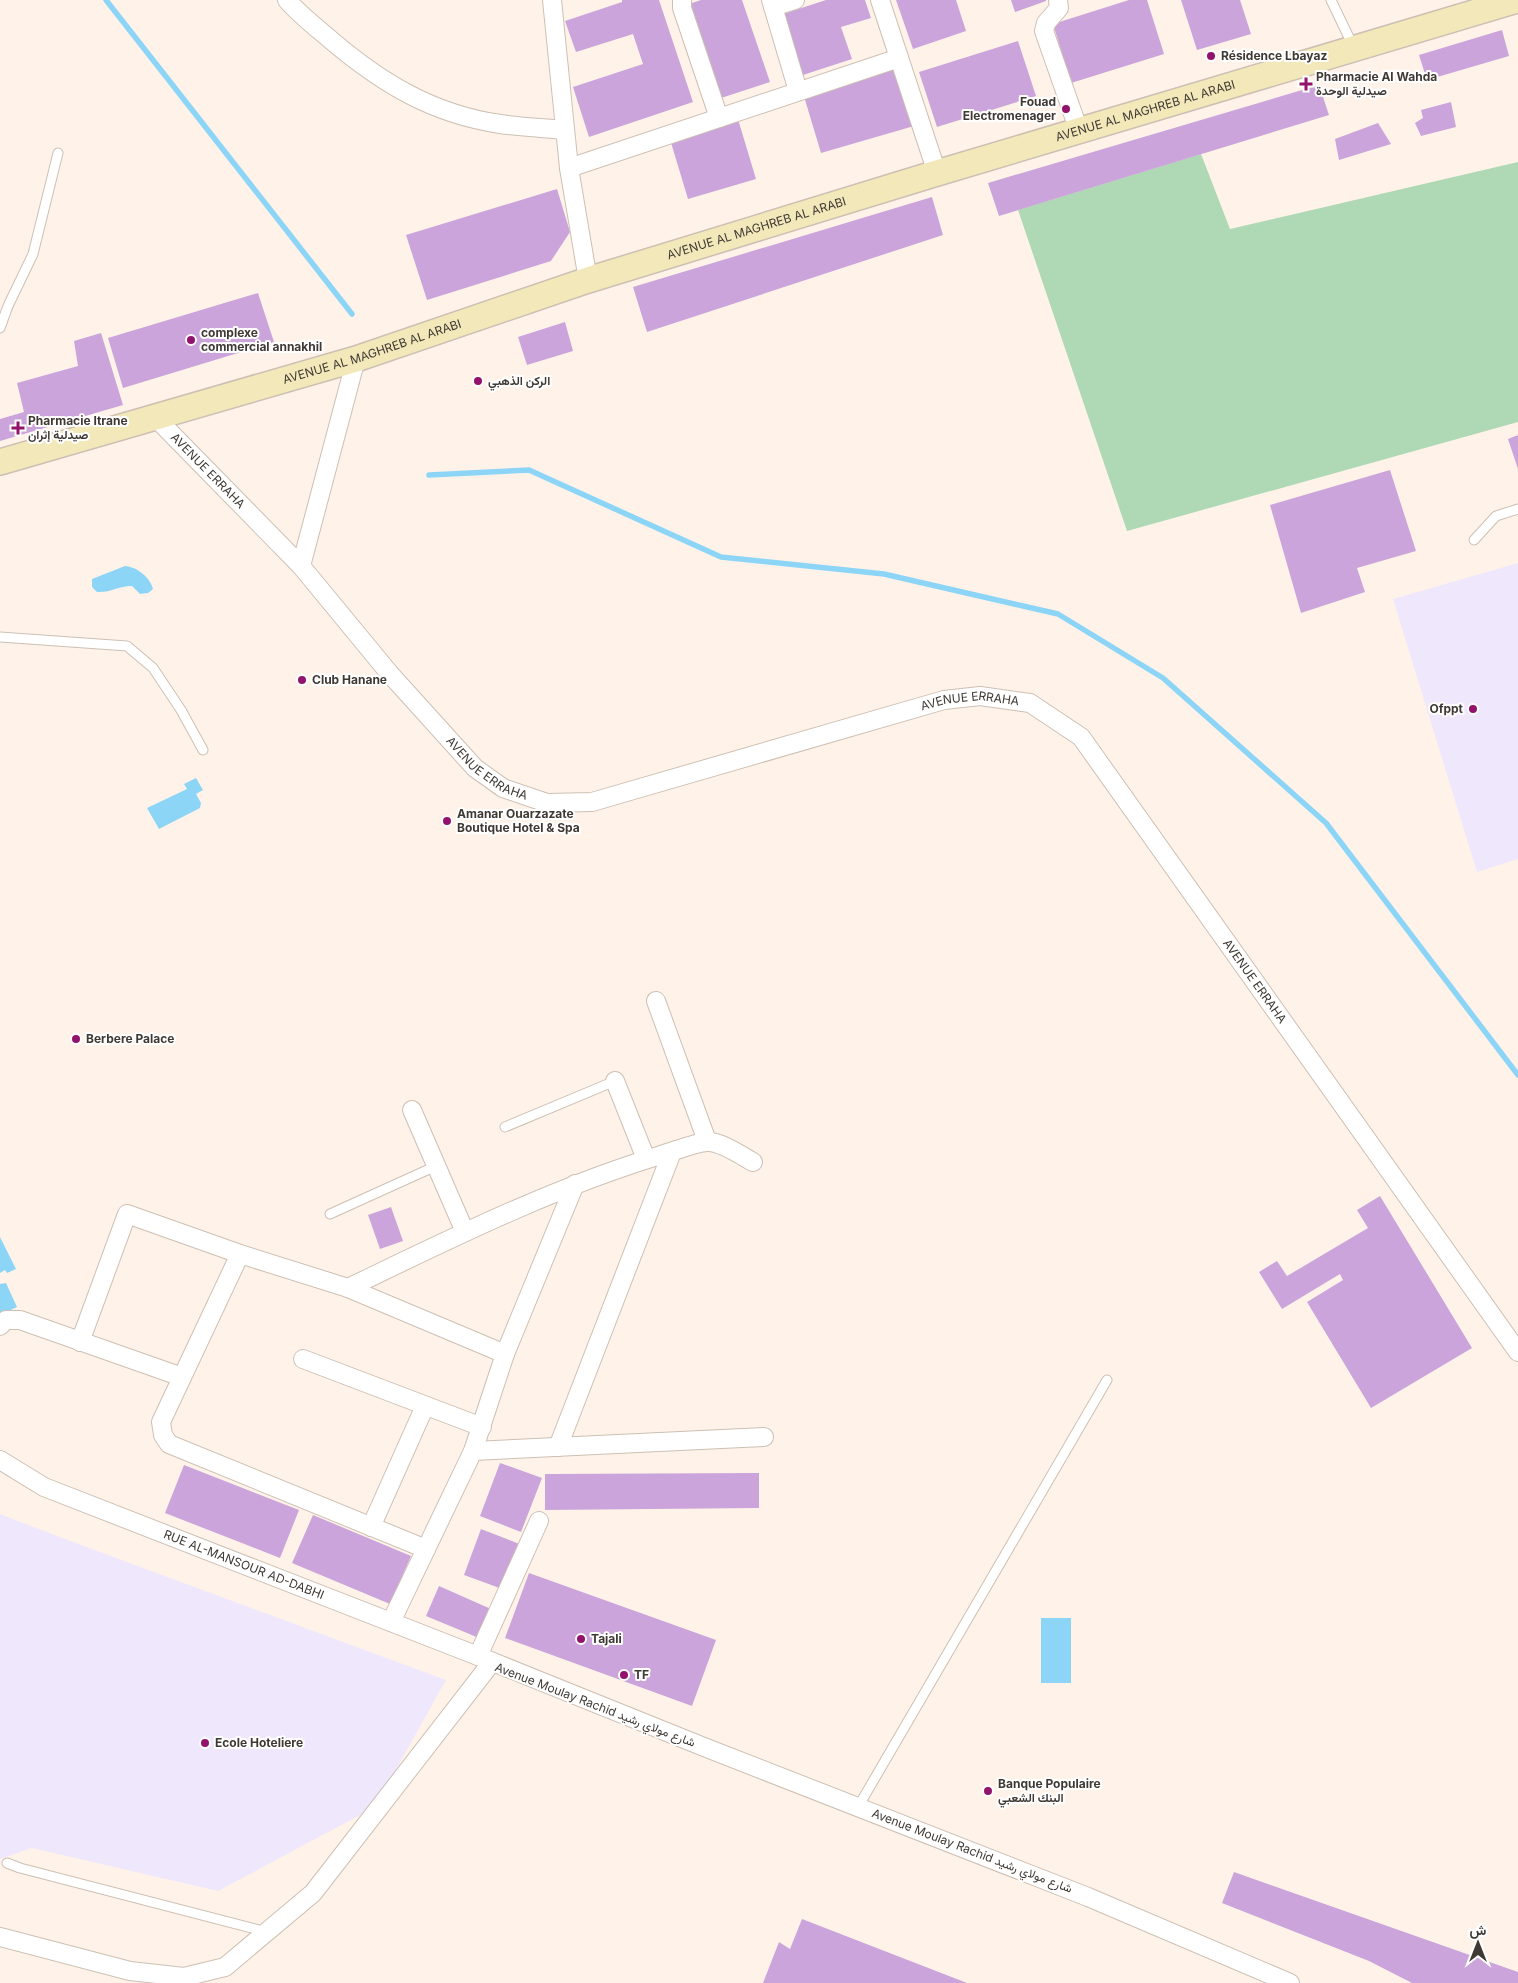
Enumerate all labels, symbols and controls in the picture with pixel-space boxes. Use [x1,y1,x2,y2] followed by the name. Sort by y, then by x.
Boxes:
[1221,48,1327,63] place label: Résidence Lbayaz
[1205,50,1217,62] marker: Résidence Lbayaz
[1316,69,1437,99] place label: Pharmacie Al Wahda صيدلية الوحدة
[1054,77,1237,144] street label: AVENUE AL MAGHREB AL ARABI
[1300,78,1312,90] marker: Pharmacie Al Wahda صيدلية الوحدة
[963,94,1056,123] place label: Fouad Electromenager
[1060,103,1072,115] marker: Fouad Electromenager
[665,193,848,262] street label: AVENUE AL MAGHREB AL ARABI
[281,316,463,387] street label: AVENUE AL MAGHREB AL ARABI
[201,325,322,354] place label: complexe commercial annakhil
[185,334,197,346] marker: complexe commercial annakhil
[488,373,550,391] place label: الركن الذهبي
[472,375,484,387] marker: الركن الذهبي
[28,413,128,443] place label: Pharmacie Itrane صيدلية إثران
[12,422,24,434] marker: Pharmacie Itrane صيدلية إثران
[168,430,248,511] street label: AVENUE ERRAHA
[312,672,387,687] place label: Club Hanane
[296,674,308,686] marker: Club Hanane
[919,688,1020,713] street label: AVENUE ERRAHA
[1429,701,1464,716] place label: Ofppt
[1467,703,1479,715] marker: Ofppt
[443,733,530,803] street label: AVENUE ERRAHA
[457,806,580,835] place label: Amanar Ouarzazate Boutique Hotel & Spa
[441,815,453,827] marker: Amanar Ouarzazate Boutique Hotel & Spa
[1220,936,1290,1026] street label: AVENUE ERRAHA
[86,1031,174,1046] place label: Berbere Palace
[70,1033,82,1045] marker: Berbere Palace
[162,1526,326,1602] street label: RUE AL-MANSOUR AD-DABHI
[591,1631,622,1646] place label: Tajali
[575,1633,587,1645] marker: Tajali
[492,1659,698,1753] street label: Avenue Moulay Rachid شارع مولاي رشيد
[634,1667,649,1682] place label: TF
[618,1669,630,1681] marker: TF
[215,1735,303,1750] place label: Ecole Hoteliere
[199,1737,211,1749] marker: Ecole Hoteliere
[998,1776,1101,1808] place label: Banque Populaire البنك الشعبي
[982,1785,994,1797] marker: Banque Populaire البنك الشعبي
[869,1805,1075,1899] street label: Avenue Moulay Rachid شارع مولاي رشيد
[1453,1918,1503,1968] north arrow
[1470,1921,1487,1939] text: ش

